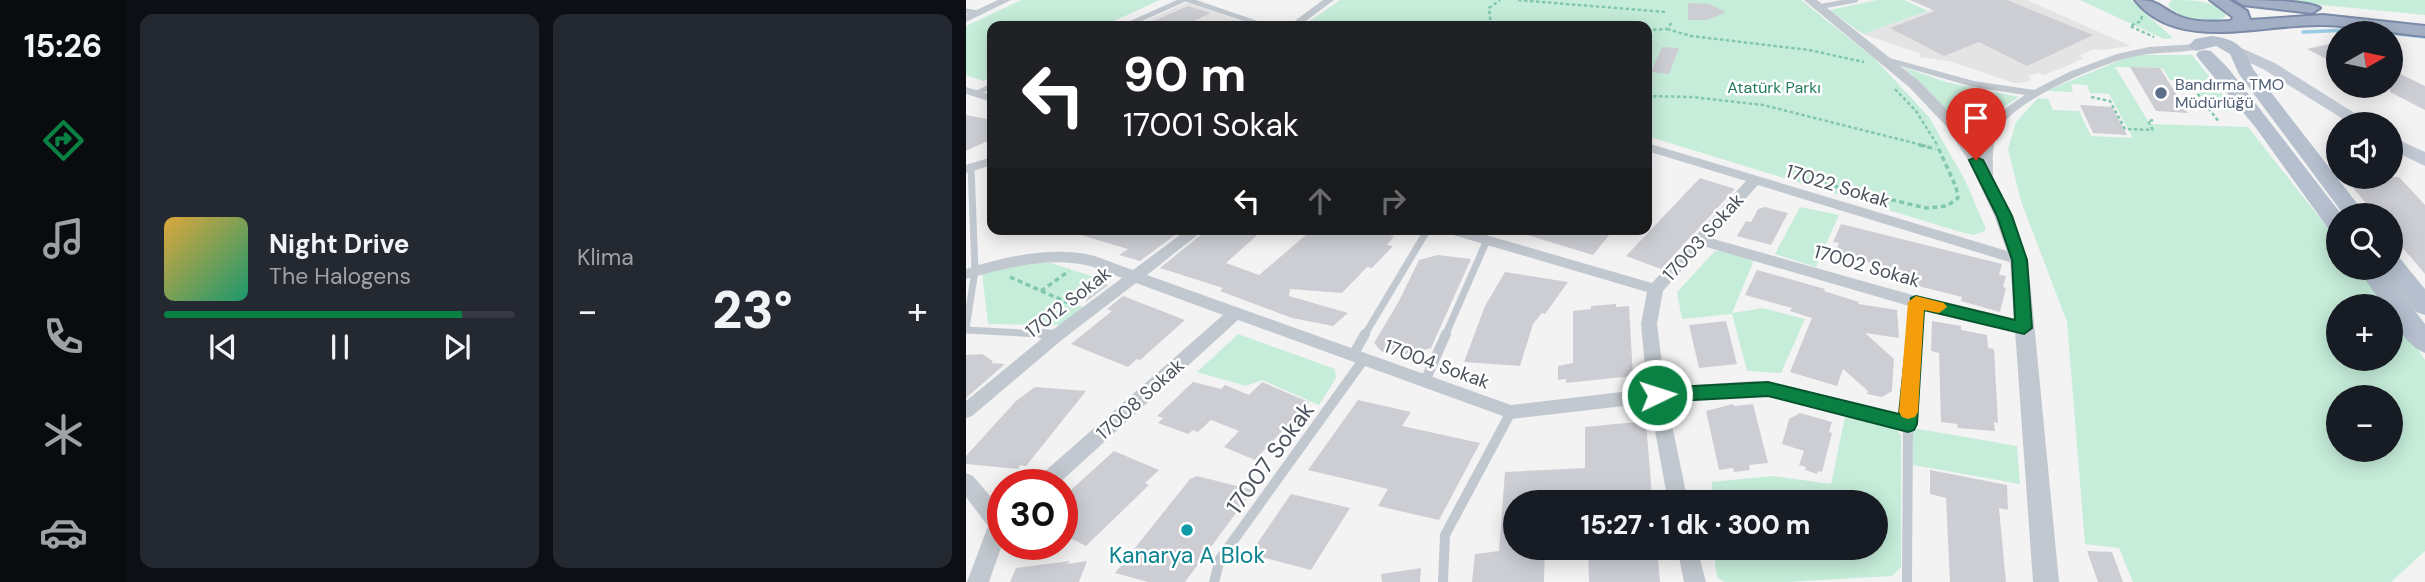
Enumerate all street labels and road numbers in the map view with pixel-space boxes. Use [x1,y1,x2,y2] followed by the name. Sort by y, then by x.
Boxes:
[1783,158,1893,214] street label: 17022 Sokak
[1657,188,1749,286] street label: 17003 Sokak
[1811,239,1923,293] street label: 17002 Sokak
[1020,260,1116,343] street label: 17012 Sokak
[1381,333,1493,395] street label: 17004 Sokak
[1091,353,1190,445] street label: 17008 Sokak
[1219,396,1321,520] street label: 17007 Sokak

